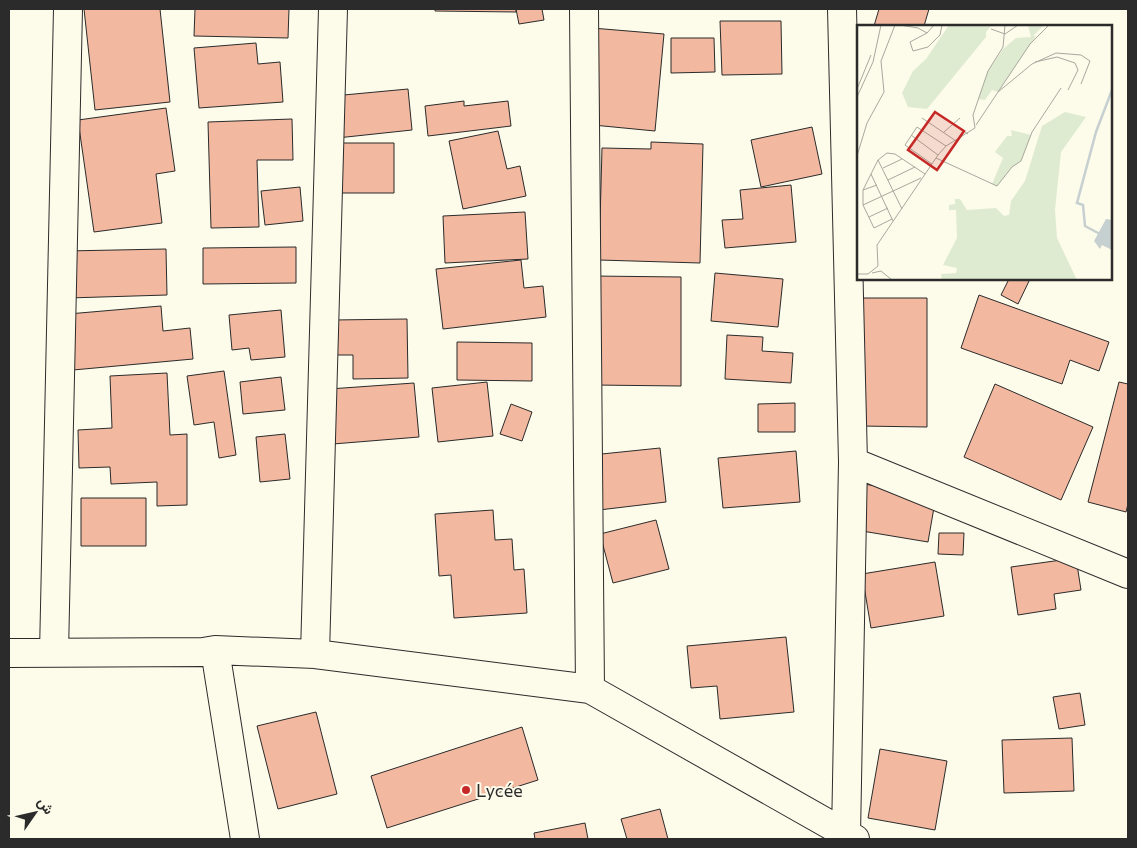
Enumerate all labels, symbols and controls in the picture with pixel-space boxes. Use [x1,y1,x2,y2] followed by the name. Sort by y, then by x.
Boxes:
[857,25,1112,280] inset map
[476,779,523,801] place label: Lycée
[460,784,472,796] marker: Lycée
[10,788,60,838] north arrow
[34,794,58,818] text: ش

